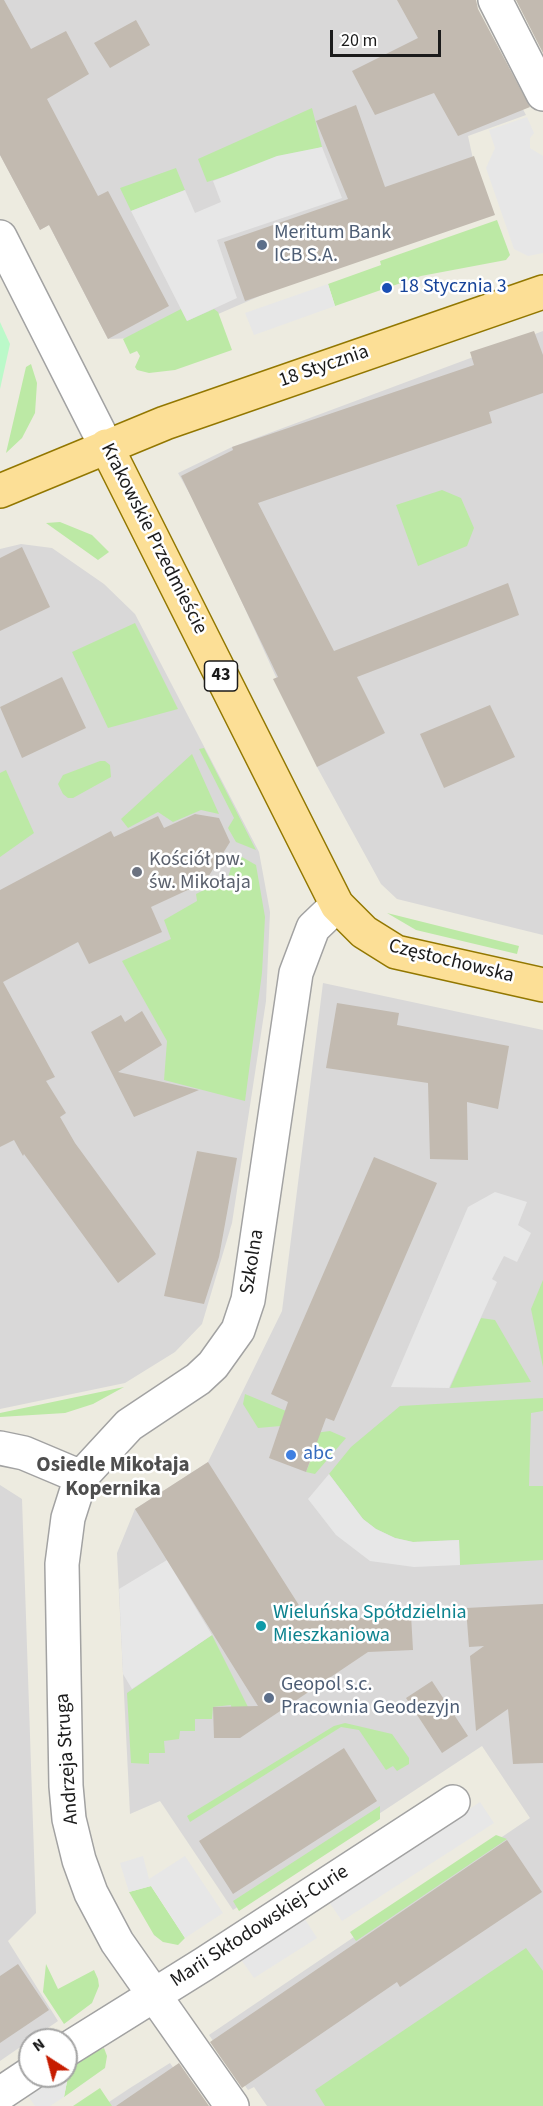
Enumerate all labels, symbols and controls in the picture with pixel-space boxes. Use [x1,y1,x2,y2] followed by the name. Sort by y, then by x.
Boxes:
[333,18,444,56] scale bar
[341,28,377,53] text: 20 m
[274,222,391,269] place label: Meritum Bank ICB S.A.
[255,238,269,252] marker: Meritum Bank ICB S.A.
[399,276,507,300] place label: 18 Stycznia 3
[380,281,394,295] marker: 18 Stycznia 3
[276,340,372,394] street label: 18 Stycznia
[94,439,212,639] street label: Krakowskie Przedmieście
[204,661,238,691] road number: 43
[149,849,251,896] place label: Kościół pw. św. Mikołaja
[130,865,144,879] marker: Kościół pw. św. Mikołaja
[386,935,516,989] street label: Częstochowska
[236,1228,270,1296] street label: Szkolna
[303,1443,333,1467] place label: abc
[284,1448,298,1462] marker: abc
[36,1453,190,1503] district label: Osiedle Mikołaja Kopernika
[273,1602,467,1649] place label: Wieluńska Spółdzielnia Mieszkaniowa
[254,1619,268,1633] marker: Wieluńska Spółdzielnia Mieszkaniowa
[281,1674,460,1721] place label: Geopol s.c. Pracownia Geodezyjn
[262,1691,276,1705] marker: Geopol s.c. Pracownia Geodezyjn
[51,1693,85,1825] street label: Andrzeja Struga
[167,1861,353,1993] street label: Marii Skłodowskiej-Curie
[18,2028,78,2088] north arrow
[28,2033,49,2057] text: N

